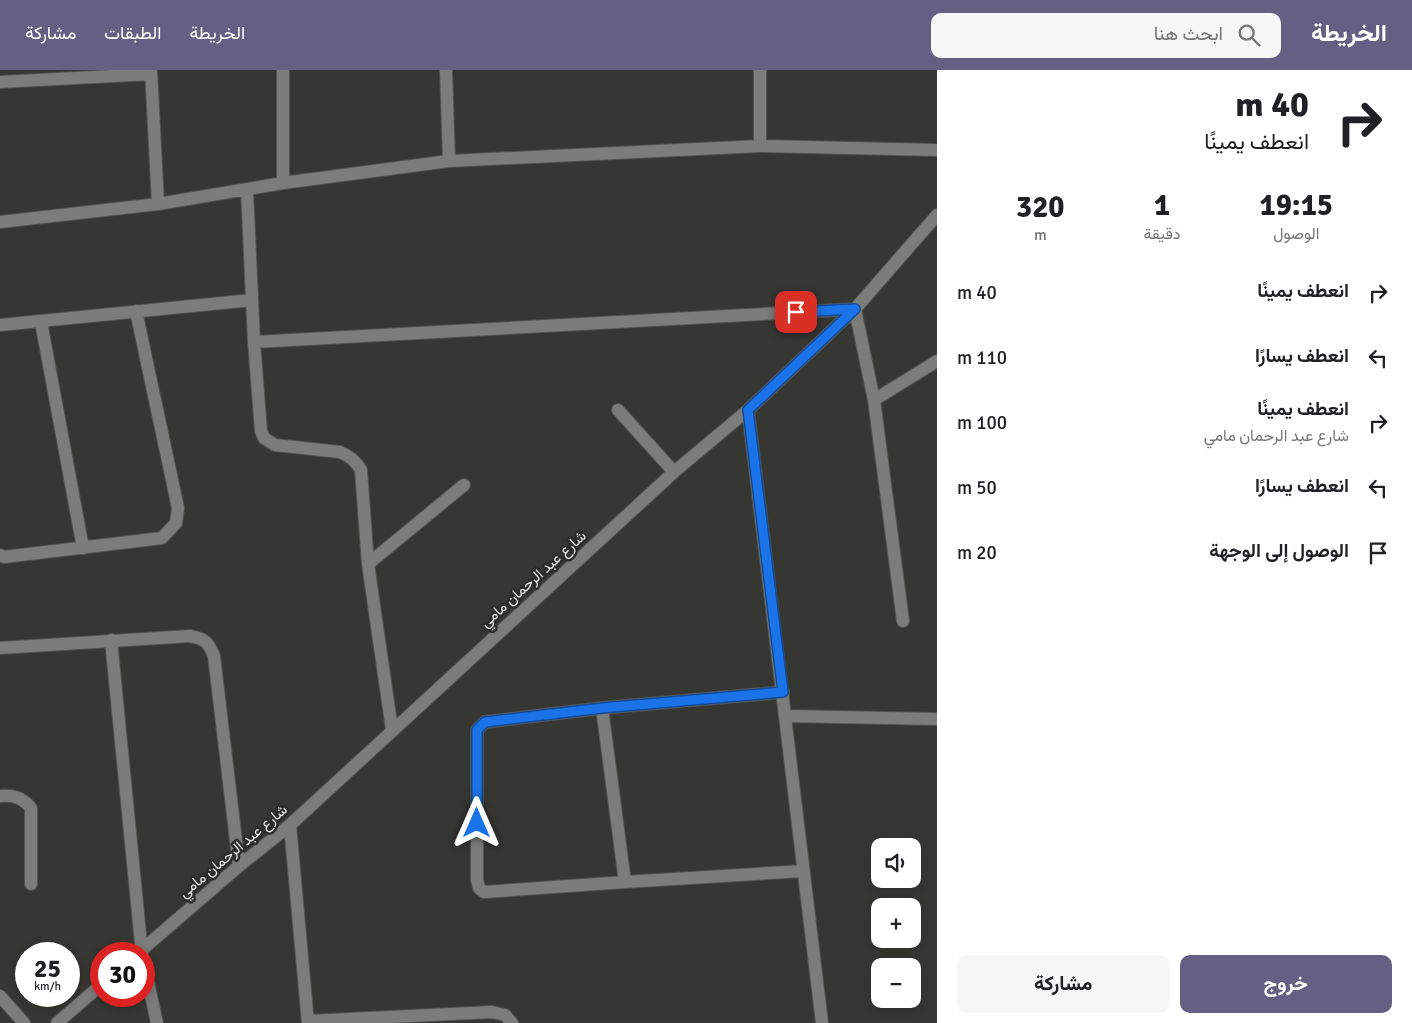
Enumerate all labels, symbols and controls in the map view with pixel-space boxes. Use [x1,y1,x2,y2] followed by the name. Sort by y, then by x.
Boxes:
[931,13,1281,58] search box
[1311,18,1387,48] text: الخريطة
[1235,21,1263,49] icon: search
[25,22,76,44] text: مشاركة
[104,22,161,44] text: الطبقات
[189,22,245,44] text: الخريطة
[1154,22,1223,46] text: ابحث هنا
[1235,83,1309,126] text: 40 m
[1327,90,1392,155] icon: right
[1204,128,1309,155] text: انعطف يمينًا
[1154,187,1170,224] text: 1
[1259,187,1333,224] text: 19:15
[1016,189,1065,226] text: 320
[1143,224,1181,244] text: دقيقة
[1273,224,1319,244] text: الوصول
[1034,225,1047,245] text: m
[1257,279,1349,303] text: انعطف يمينًا
[1364,279,1392,307] icon: right
[957,281,997,305] text: 40 m
[775,291,817,333] pin
[782,298,810,326] icon: arrive
[1255,344,1349,368] text: انعطف يسارًا
[1364,344,1392,372] icon: left
[957,346,1007,370] text: 110 m
[1257,397,1349,421] text: انعطف يمينًا
[1364,409,1392,437] icon: right
[957,411,1007,435] text: 100 m
[1204,426,1349,446] text: شارع عبد الرحمان مامي
[1255,474,1349,498] text: انعطف يسارًا
[1364,474,1392,502] icon: left
[957,476,997,500] text: 50 m
[476,527,592,634] street label: شارع عبد الرحمان مامي
[1209,539,1349,563] text: الوصول إلى الوجهة
[1364,539,1392,567] icon: arrive
[957,541,997,565] text: 20 m
[450,796,502,848] position arrow
[175,800,294,905] street label: شارع عبد الرحمان مامي
[871,838,921,1008] map controls
[871,838,921,888] button: sound
[871,898,921,948] button: +
[90,942,155,1007] speed limit sign: 30
[34,953,61,984] text: 25
[957,955,1170,1013] button: مشاركة
[1180,955,1392,1013] button: خروج
[871,958,921,1008] button: −
[34,979,61,994] text: km/h

